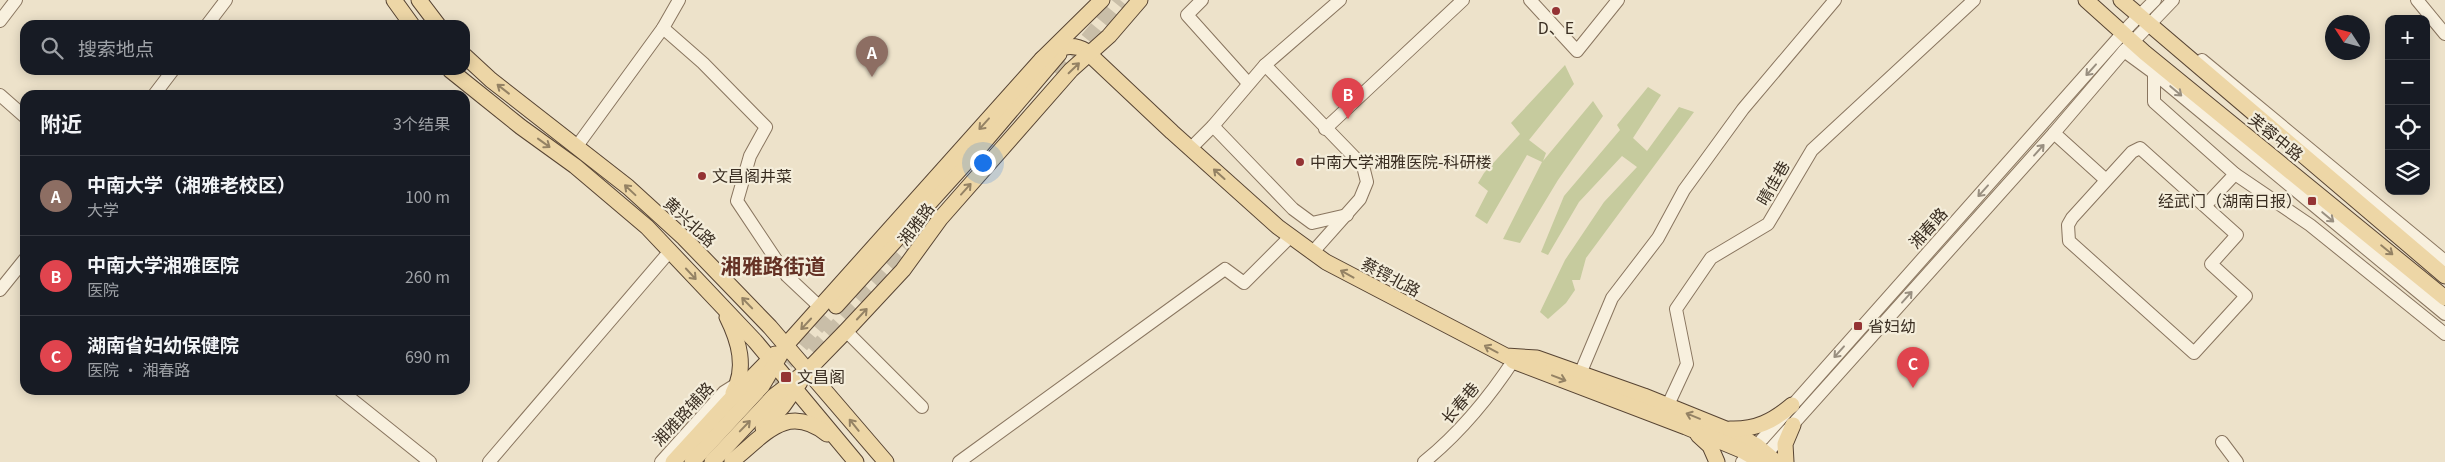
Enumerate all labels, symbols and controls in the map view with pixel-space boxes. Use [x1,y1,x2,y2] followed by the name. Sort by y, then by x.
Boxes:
[1550,5,1562,17] marker: D、E
[1538,15,1574,39] place label: D、E
[2325,15,2370,60] north arrow
[2385,15,2430,195] map controls
[2385,15,2430,60] button: +
[20,20,470,75] search box
[38,34,66,62] icon: search
[78,34,154,61] text: 搜索地点
[856,36,888,77] pin: A
[2385,60,2430,105] button: −
[1068,62,1081,74] one-way arrow
[2086,63,2097,76] one-way arrow
[1332,78,1364,119] pin: B
[497,84,510,95] one-way arrow
[2169,86,2182,97] one-way arrow
[2385,105,2430,150] button: locate
[2244,107,2309,166] street label: 芙蓉中路
[40,108,82,138] text: 附近
[393,111,450,135] text: 3个结果
[978,118,990,131] one-way arrow
[537,138,551,148] one-way arrow
[2033,143,2045,156] one-way arrow
[1310,149,1492,173] place label: 中南大学湘雅医院-科研楼
[970,150,996,176] your location
[2385,150,2430,195] button: layers
[1294,156,1306,168] marker: 中南大学湘雅医院-科研楼
[1750,156,1795,209] street label: 晴佳巷
[712,163,792,187] place label: 文昌阁井菜
[1213,169,1226,180] one-way arrow
[87,170,296,197] text: 中南大学（湘雅老校区）
[696,170,708,182] marker: 文昌阁井菜
[961,183,972,196] one-way arrow
[51,184,61,208] text: A
[405,184,450,208] text: 100 m
[624,184,637,196] one-way arrow
[1977,185,1988,198] one-way arrow
[2158,188,2302,212] place label: 经武门（湖南日报）
[659,191,722,252] street label: 黄兴北路
[2306,195,2318,207] marker: 经武门（湖南日报）
[87,197,119,221] text: 大学
[891,197,939,250] street label: 湘雅路
[1902,201,1952,253] street label: 湘春路
[2321,212,2334,223] one-way arrow
[2380,245,2393,256] one-way arrow
[87,250,239,277] text: 中南大学湘雅医院
[721,250,826,280] district label: 湘雅路街道
[1358,250,1425,302] street label: 蔡锷北路
[51,264,61,288] text: B
[405,264,450,288] text: 260 m
[685,267,697,280] one-way arrow
[1340,268,1355,278] one-way arrow
[87,277,119,301] text: 医院
[1902,290,1913,303] one-way arrow
[741,297,753,309] one-way arrow
[856,307,868,320] one-way arrow
[1868,313,1916,337] place label: 省妇幼
[800,317,812,330] one-way arrow
[1852,320,1864,332] marker: 省妇幼
[87,330,239,357] text: 湖南省妇幼保健院
[51,344,61,368] text: C
[405,344,450,368] text: 690 m
[1484,344,1499,353] one-way arrow
[1834,345,1845,358] one-way arrow
[1897,347,1929,388] pin: C
[87,357,190,381] text: 医院 · 湘春路
[797,364,845,388] place label: 文昌阁
[779,370,793,384] marker: 文昌阁
[1550,374,1566,383] one-way arrow
[646,376,718,451] street label: 湘雅路辅路
[1435,376,1484,428] street label: 长春巷
[1686,410,1701,420] one-way arrow
[848,419,859,432] one-way arrow
[739,420,751,432] one-way arrow

